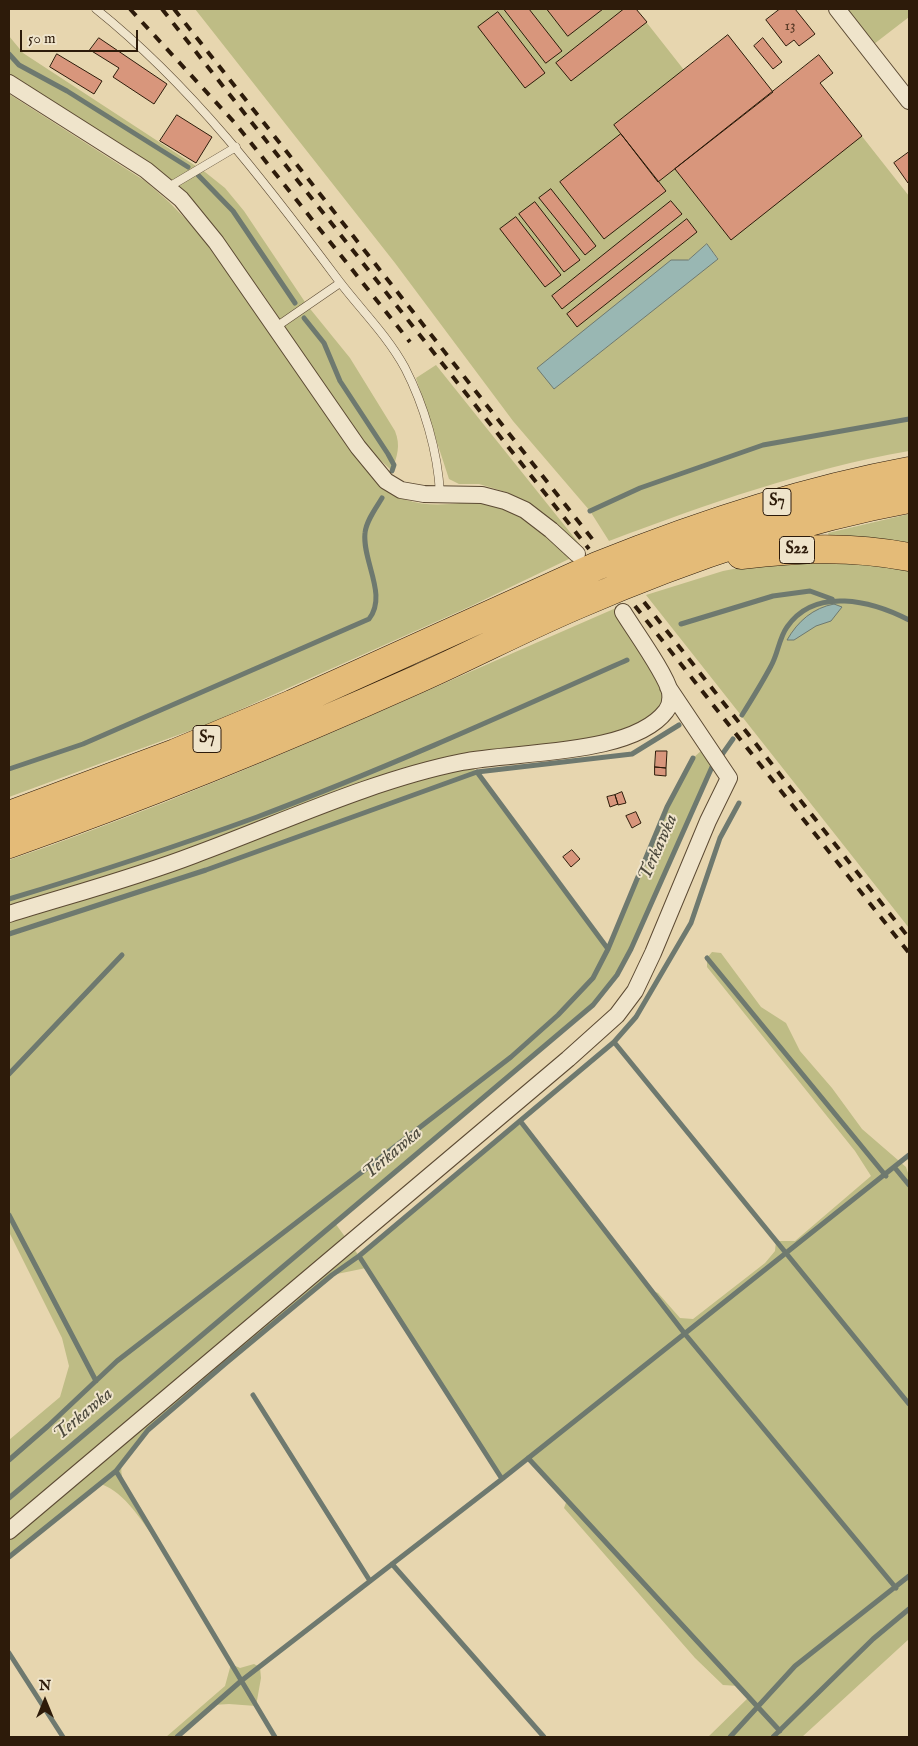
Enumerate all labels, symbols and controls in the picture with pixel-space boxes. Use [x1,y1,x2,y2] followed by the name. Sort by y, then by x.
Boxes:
[784,18,796,36] house number: 13
[22,20,140,52] scale bar
[28,29,56,48] text: 50 m
[763,488,791,516] road number: S7
[780,536,814,564] road number: S22
[193,726,221,752] road number: S7
[634,811,684,885] water label: Terkawka
[359,1123,427,1185] water label: Terkawka
[50,1384,118,1446] water label: Terkawka
[20,1676,70,1726] north arrow
[39,1677,51,1695] text: N

